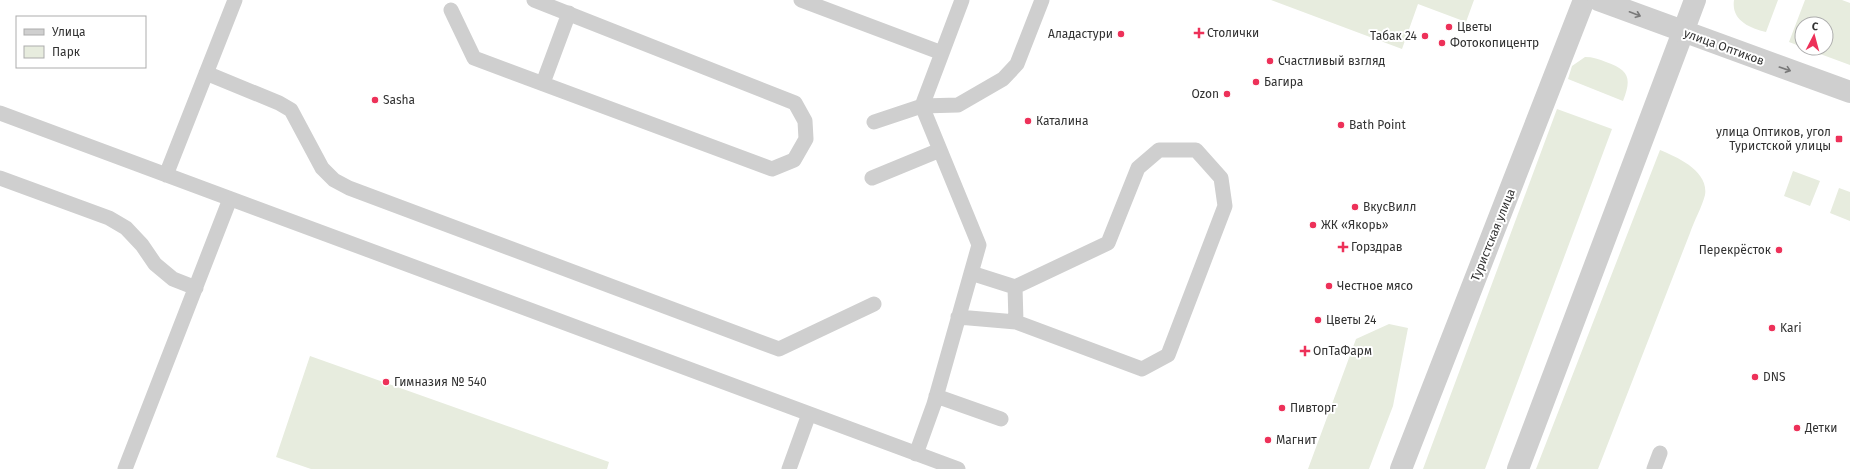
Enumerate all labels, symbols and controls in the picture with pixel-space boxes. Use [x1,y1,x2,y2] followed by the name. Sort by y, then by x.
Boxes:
[1628,10,1640,18] one-way arrow
[16,16,146,68] legend
[1794,16,1834,56] north arrow
[1457,20,1492,34] place label: Цветы
[1811,20,1819,33] text: С
[1444,22,1454,32] marker: Цветы
[52,25,86,39] text: Улица
[1207,26,1259,40] place label: Столички
[1682,26,1766,68] street label: улица Оптиков
[1048,27,1113,41] place label: Аладастури
[1194,28,1204,38] marker: Столички
[1116,29,1126,39] marker: Аладастури
[1370,29,1418,43] place label: Табак 24
[1420,31,1430,41] marker: Табак 24
[1450,36,1539,50] place label: Фотокопицентр
[1437,38,1447,48] marker: Фотокопицентр
[52,45,81,59] text: Парк
[1278,54,1386,68] place label: Счастливый взгляд
[1265,56,1275,66] marker: Счастливый взгляд
[1779,66,1791,74] one-way arrow
[1264,75,1303,89] place label: Багира
[1251,77,1261,87] marker: Багира
[1192,87,1219,101] place label: Ozon
[1222,89,1232,99] marker: Ozon
[383,93,415,107] place label: Sasha
[370,95,380,105] marker: Sasha
[1036,114,1089,128] place label: Каталина
[1023,116,1033,126] marker: Каталина
[1349,118,1406,132] place label: Bath Point
[1336,120,1346,130] marker: Bath Point
[1716,125,1831,153] place label: улица Оптиков, угол Туристской улицы
[1834,134,1844,144] marker: улица Оптиков, угол Туристской улицы
[1468,187,1518,283] street label: Туристская улица
[1363,200,1416,214] place label: ВкусВилл
[1350,202,1360,212] marker: ВкусВилл
[1321,218,1389,232] place label: ЖК «Якорь»
[1308,220,1318,230] marker: ЖК «Якорь»
[1351,240,1403,254] place label: Горздрав
[1338,242,1348,252] marker: Горздрав
[1699,243,1772,257] place label: Перекрёсток
[1774,245,1784,255] marker: Перекрёсток
[1337,279,1413,293] place label: Честное мясо
[1324,281,1334,291] marker: Честное мясо
[1326,313,1377,327] place label: Цветы 24
[1313,315,1323,325] marker: Цветы 24
[1780,321,1802,335] place label: Kari
[1767,323,1777,333] marker: Kari
[1313,344,1372,358] place label: ОпТаФарм
[1300,346,1310,356] marker: ОпТаФарм
[1763,370,1786,384] place label: DNS
[1750,372,1760,382] marker: DNS
[394,375,487,389] place label: Гимназия № 540
[381,377,391,387] marker: Гимназия № 540
[1290,401,1337,415] place label: Пивторг
[1277,403,1287,413] marker: Пивторг
[1804,421,1837,435] place label: Детки
[1792,423,1802,433] marker: Детки
[1276,433,1317,447] place label: Магнит
[1263,435,1273,445] marker: Магнит

